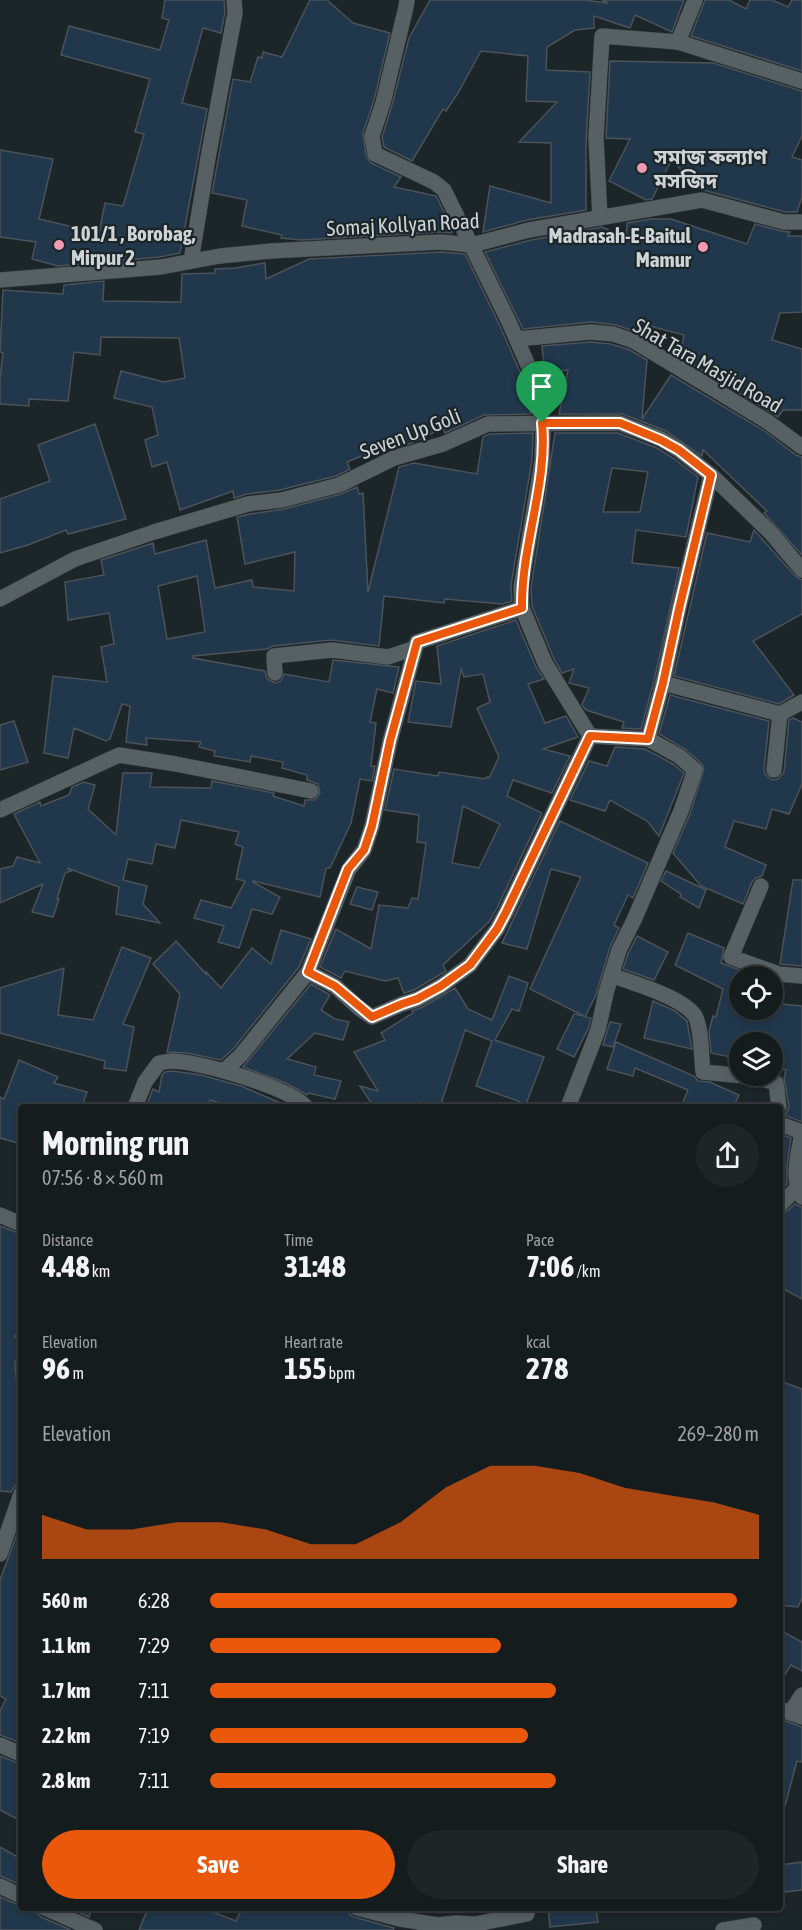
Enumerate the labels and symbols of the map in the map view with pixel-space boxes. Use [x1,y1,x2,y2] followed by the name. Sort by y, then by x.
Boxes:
[653,144,767,192] place label: সমাজ কল্যাণ মসজিদ
[635,161,649,175] marker: সমাজ কল্যাণ মসজিদ
[326,208,480,240] street label: Somaj Kollyan Road
[71,221,196,269] place label: 101/1 , Borobag, Mirpur 2
[549,223,692,271] place label: Madrasah-E-Baitul Mamur
[52,238,66,252] marker: 101/1 , Borobag, Mirpur 2
[696,240,710,254] marker: Madrasah-E-Baitul Mamur
[629,313,787,417] street label: Shat Tara Masjid Road
[516,361,567,423] pin
[356,403,464,463] street label: Seven Up Goli

